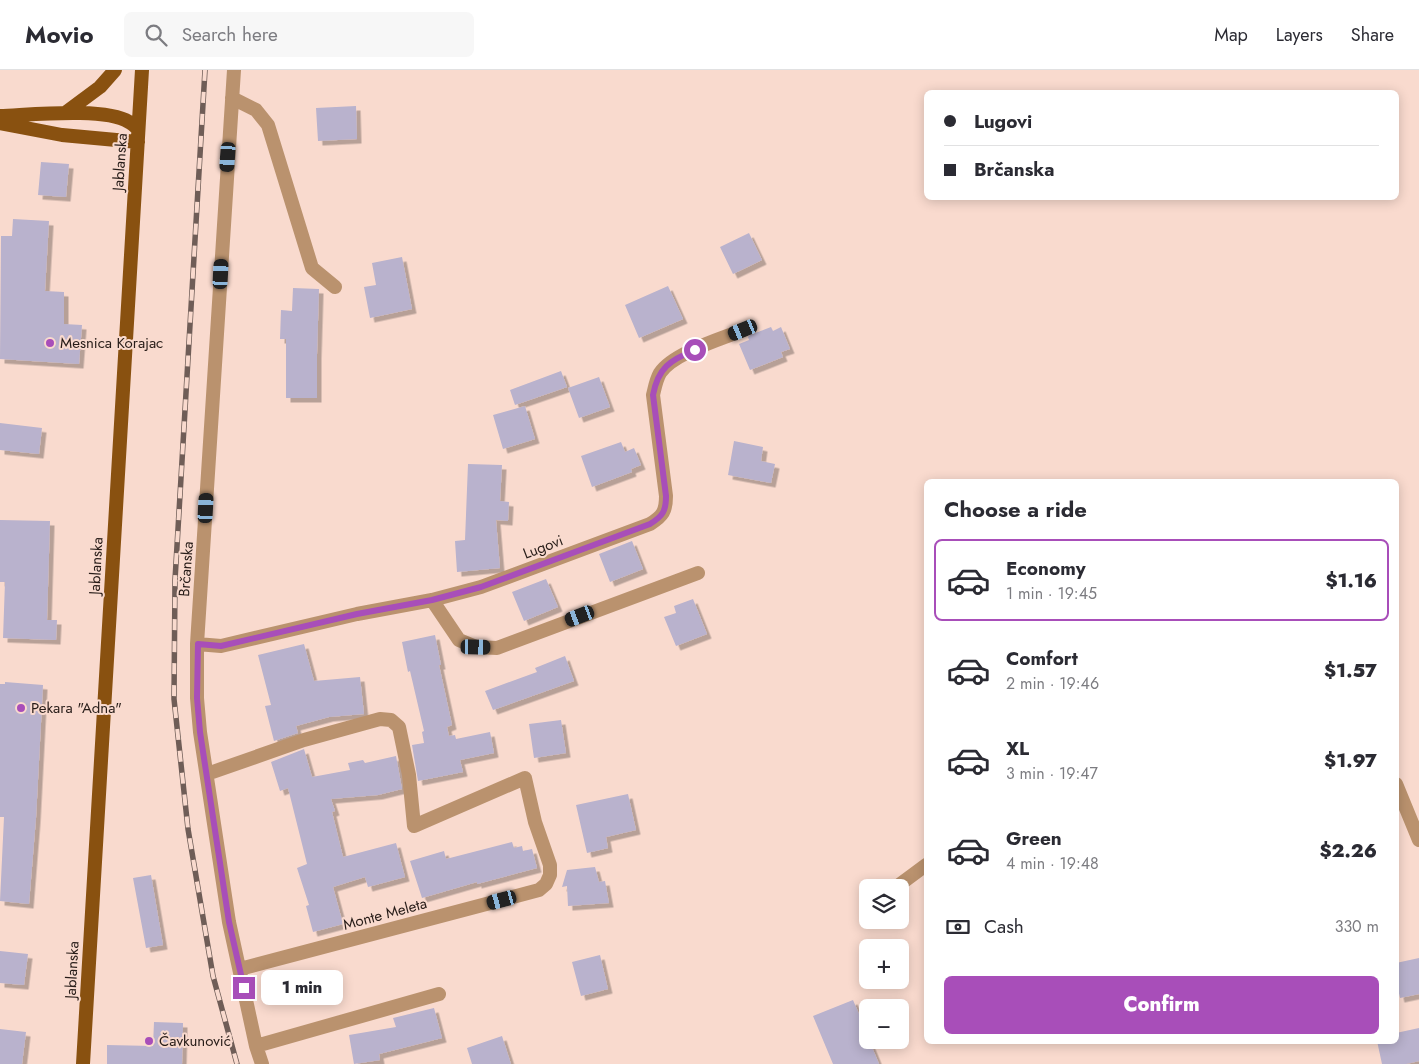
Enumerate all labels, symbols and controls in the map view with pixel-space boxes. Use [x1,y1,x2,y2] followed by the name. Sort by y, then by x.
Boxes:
[124,12,474,57] search box
[25,17,94,52] text: Movio
[142,21,170,49] icon: search
[182,21,278,48] text: Search here
[1214,22,1248,48] text: Map
[1276,22,1323,48] text: Layers
[1351,22,1394,48] text: Share
[974,108,1032,135] text: Lugovi
[107,132,133,194] street label: Jablanska
[219,142,236,172] car
[974,156,1055,183] text: Brčanska
[212,259,229,289] car
[726,317,759,343] car
[60,332,163,354] place label: Mesnica Korajac
[44,337,56,349] marker: Mesnica Korajac
[684,339,706,361] route start
[197,493,214,523] car
[944,493,1087,525] text: Choose a ride
[520,529,566,565] street label: Lugovi
[83,537,108,597] street label: Jablanska
[173,541,199,597] street label: Brčanska
[1006,555,1086,582] text: Economy
[946,558,991,603] icon: car
[1325,567,1377,594] text: $1.16
[1006,582,1097,605] text: 1 min · 19:45
[563,604,596,628] car
[460,639,491,655] car
[1006,645,1078,672] text: Comfort
[946,648,991,693] icon: car
[1324,657,1377,684] text: $1.57
[1006,672,1099,695] text: 2 min · 19:46
[31,697,122,719] place label: Pekara "Adna"
[15,702,27,714] marker: Pekara "Adna"
[1006,735,1029,762] text: XL
[946,738,991,783] icon: car
[1324,747,1377,774] text: $1.97
[1006,762,1098,785] text: 3 min · 19:47
[1006,825,1062,852] text: Green
[946,828,991,873] icon: car
[1320,837,1377,864] text: $2.26
[1006,852,1099,875] text: 4 min · 19:48
[859,879,909,1049] map controls
[859,879,909,929] button: layers
[485,889,518,911] car
[341,892,429,936] street label: Monte Meleta
[944,913,972,941] icon: cash
[984,913,1024,940] text: Cash
[1335,915,1379,938] text: 330 m
[859,939,909,989] button: +
[59,941,84,1001] street label: Jablanska
[262,970,344,1006] callout: 1 min
[282,976,322,999] text: 1 min
[944,976,1379,1034] button: Confirm
[233,977,255,999] route end
[859,999,909,1049] button: −
[159,1030,231,1052] place label: Čavkunović
[143,1035,155,1047] marker: Čavkunović

